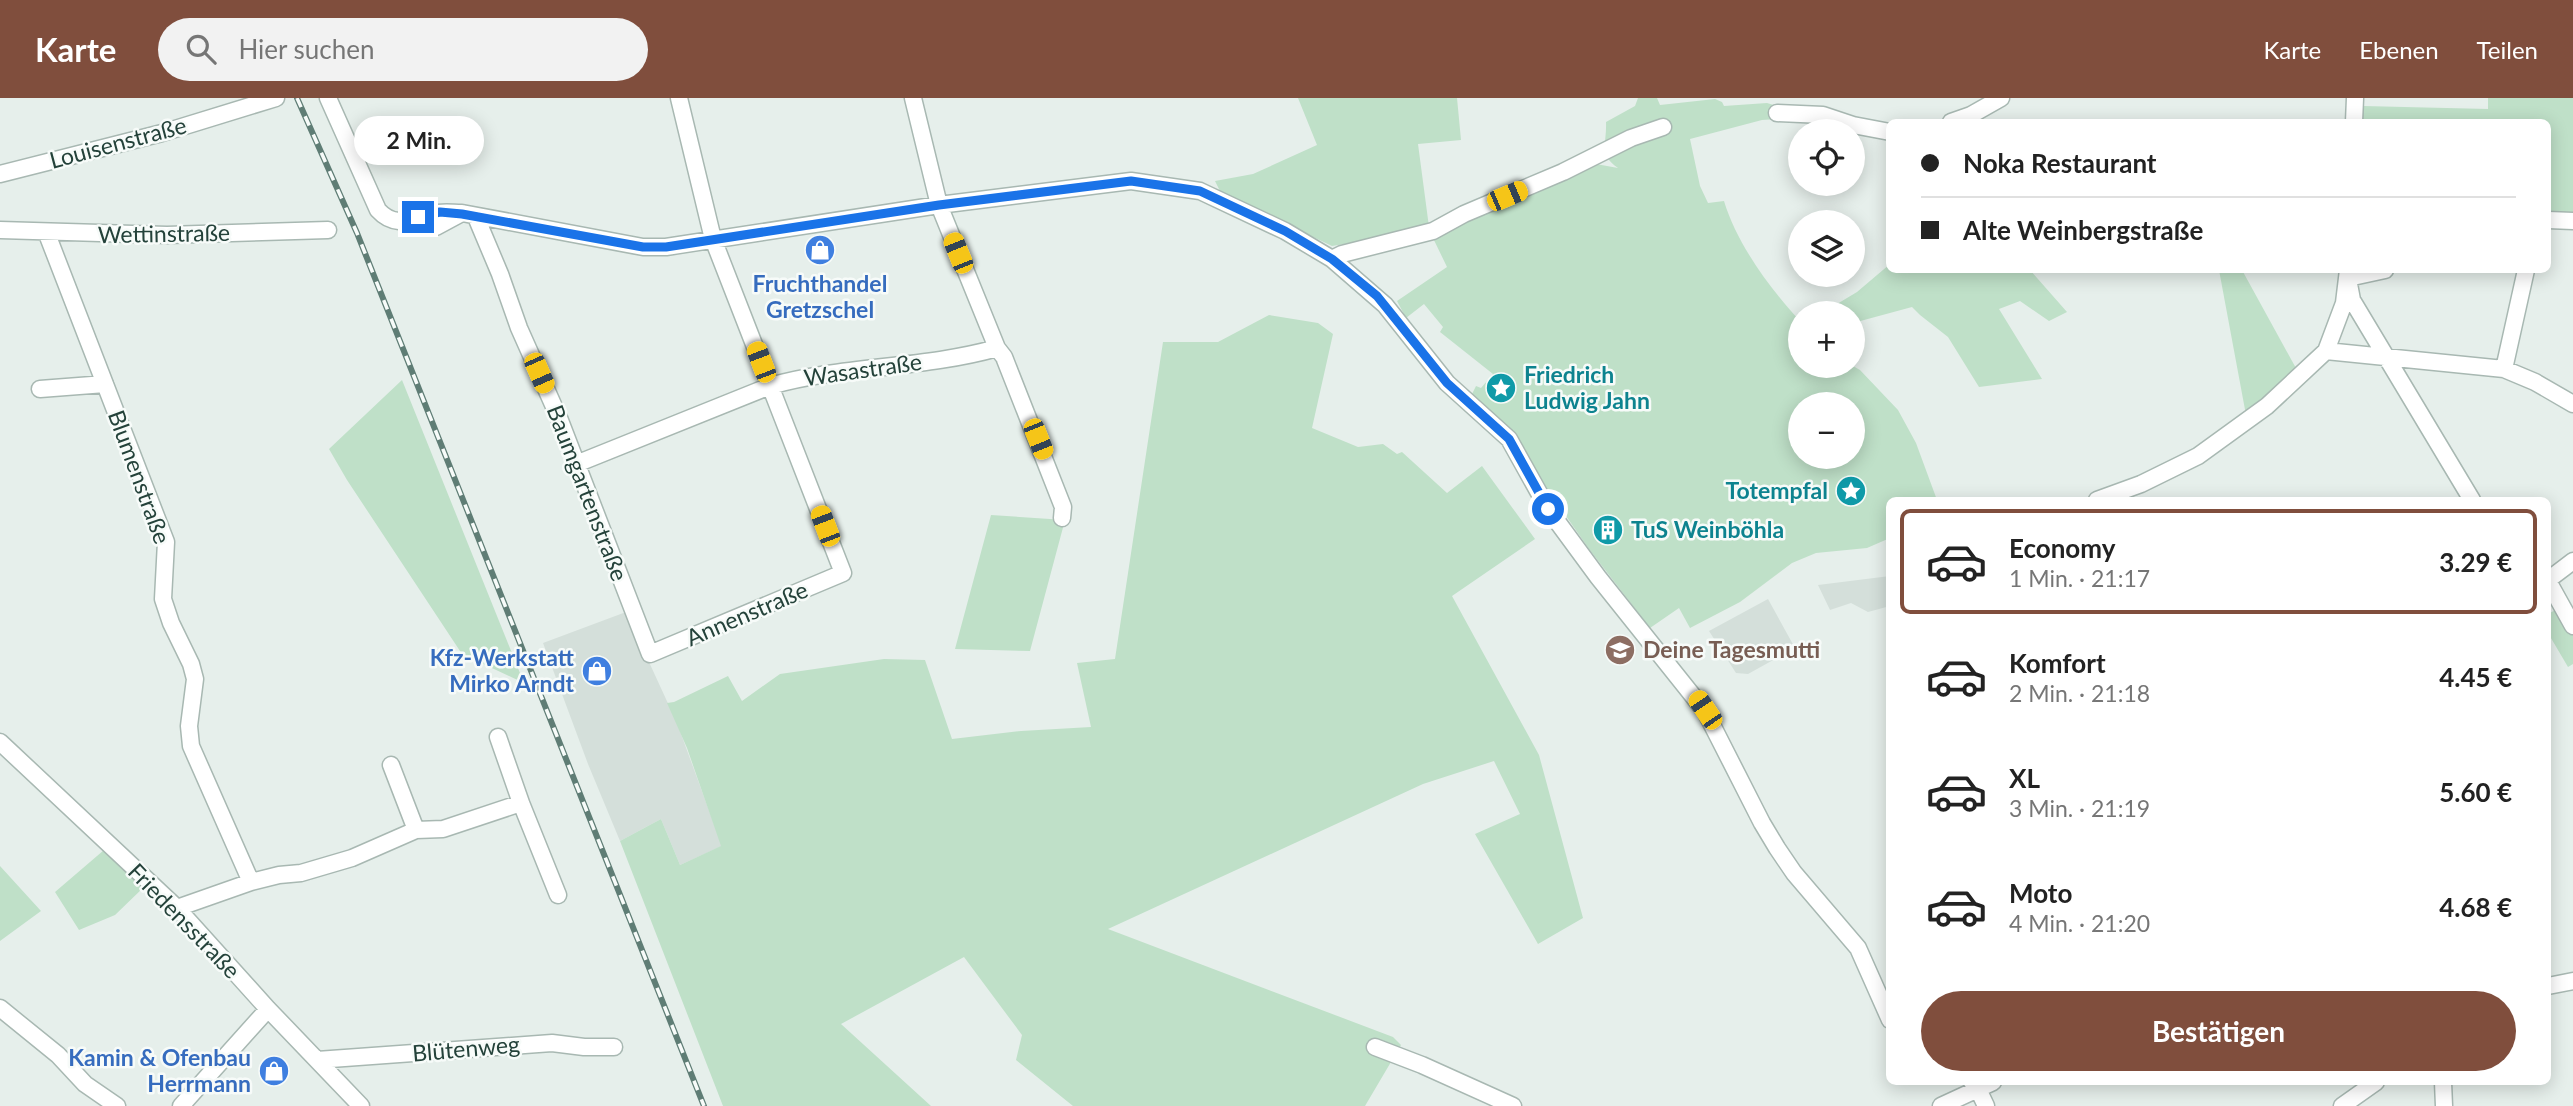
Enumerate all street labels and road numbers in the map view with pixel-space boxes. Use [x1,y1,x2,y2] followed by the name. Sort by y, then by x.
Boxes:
[46,110,189,174] street label: Louisenstraße
[98,218,230,248] street label: Wettinstraße
[802,347,924,391] street label: Wasastraße
[542,401,634,585] street label: Baumgartenstraße
[103,406,177,547] street label: Blumenstraße
[682,575,812,651] street label: Annenstraße
[123,857,247,984] street label: Friedensstraße
[411,1029,521,1067] street label: Blütenweg

